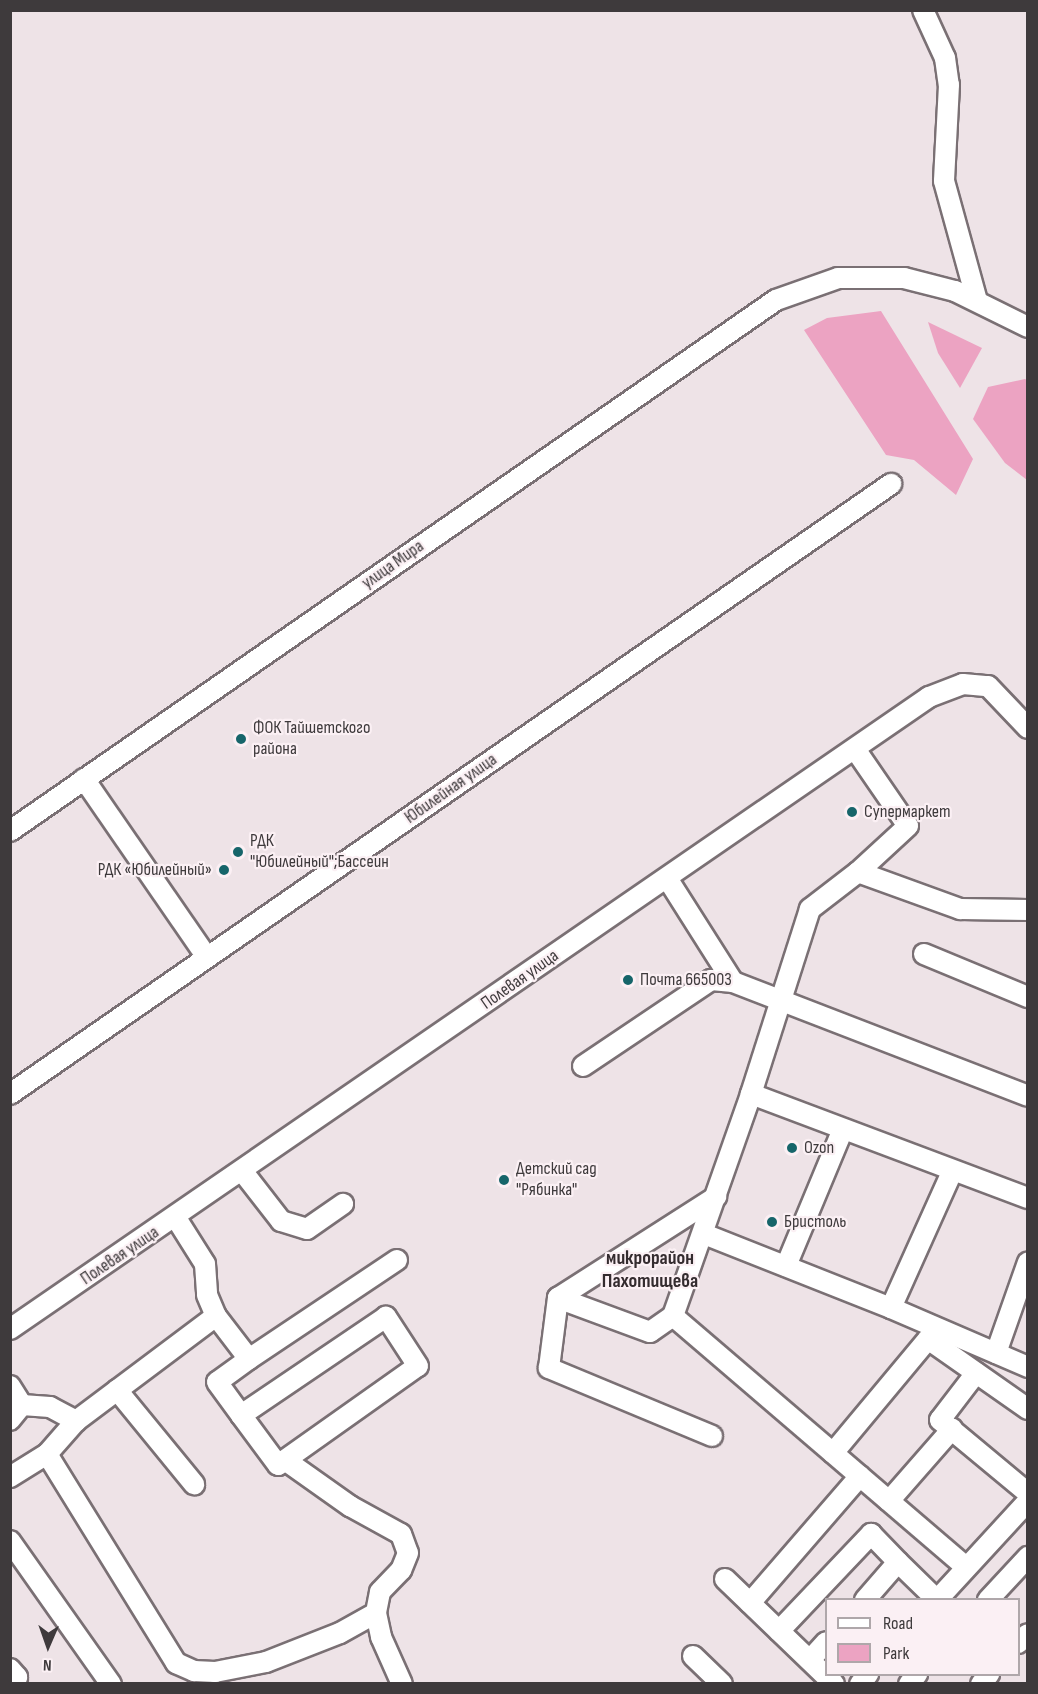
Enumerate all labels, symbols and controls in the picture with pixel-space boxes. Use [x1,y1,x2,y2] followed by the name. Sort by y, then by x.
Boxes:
[358,536,428,594] street label: улица Мира
[253,718,370,760] place label: ФОК Тайшетского района
[234,732,248,746] marker: ФОК Тайшетского района
[401,749,501,829] street label: Юбилейная улица
[864,801,951,823] place label: Супермаркет
[845,805,859,819] marker: Супермаркет
[250,831,389,874] place label: РДК "Юбилейный";Бассеин
[231,845,245,859] marker: РДК "Юбилейный";Бассеин
[98,859,212,881] place label: РДК «Юбилейный»
[217,863,231,877] marker: РДК «Юбилейный»
[477,945,563,1015] street label: Полевая улица
[640,969,732,991] place label: Почта 665003
[621,973,635,987] marker: Почта 665003
[804,1137,834,1159] place label: Ozon
[785,1141,799,1155] marker: Ozon
[516,1159,597,1202] place label: Детский сад "Рябинка"
[497,1173,511,1187] marker: Детский сад "Рябинка"
[784,1211,846,1233] place label: Бристоль
[765,1215,779,1229] marker: Бристоль
[77,1222,163,1290] street label: Полевая улица
[602,1246,698,1293] district label: микрорайон Пахотищева
[825,1598,1020,1676] legend
[883,1613,913,1634] text: Road
[18,1616,78,1676] north arrow
[883,1643,909,1664] text: Park
[43,1655,52,1674] text: N

